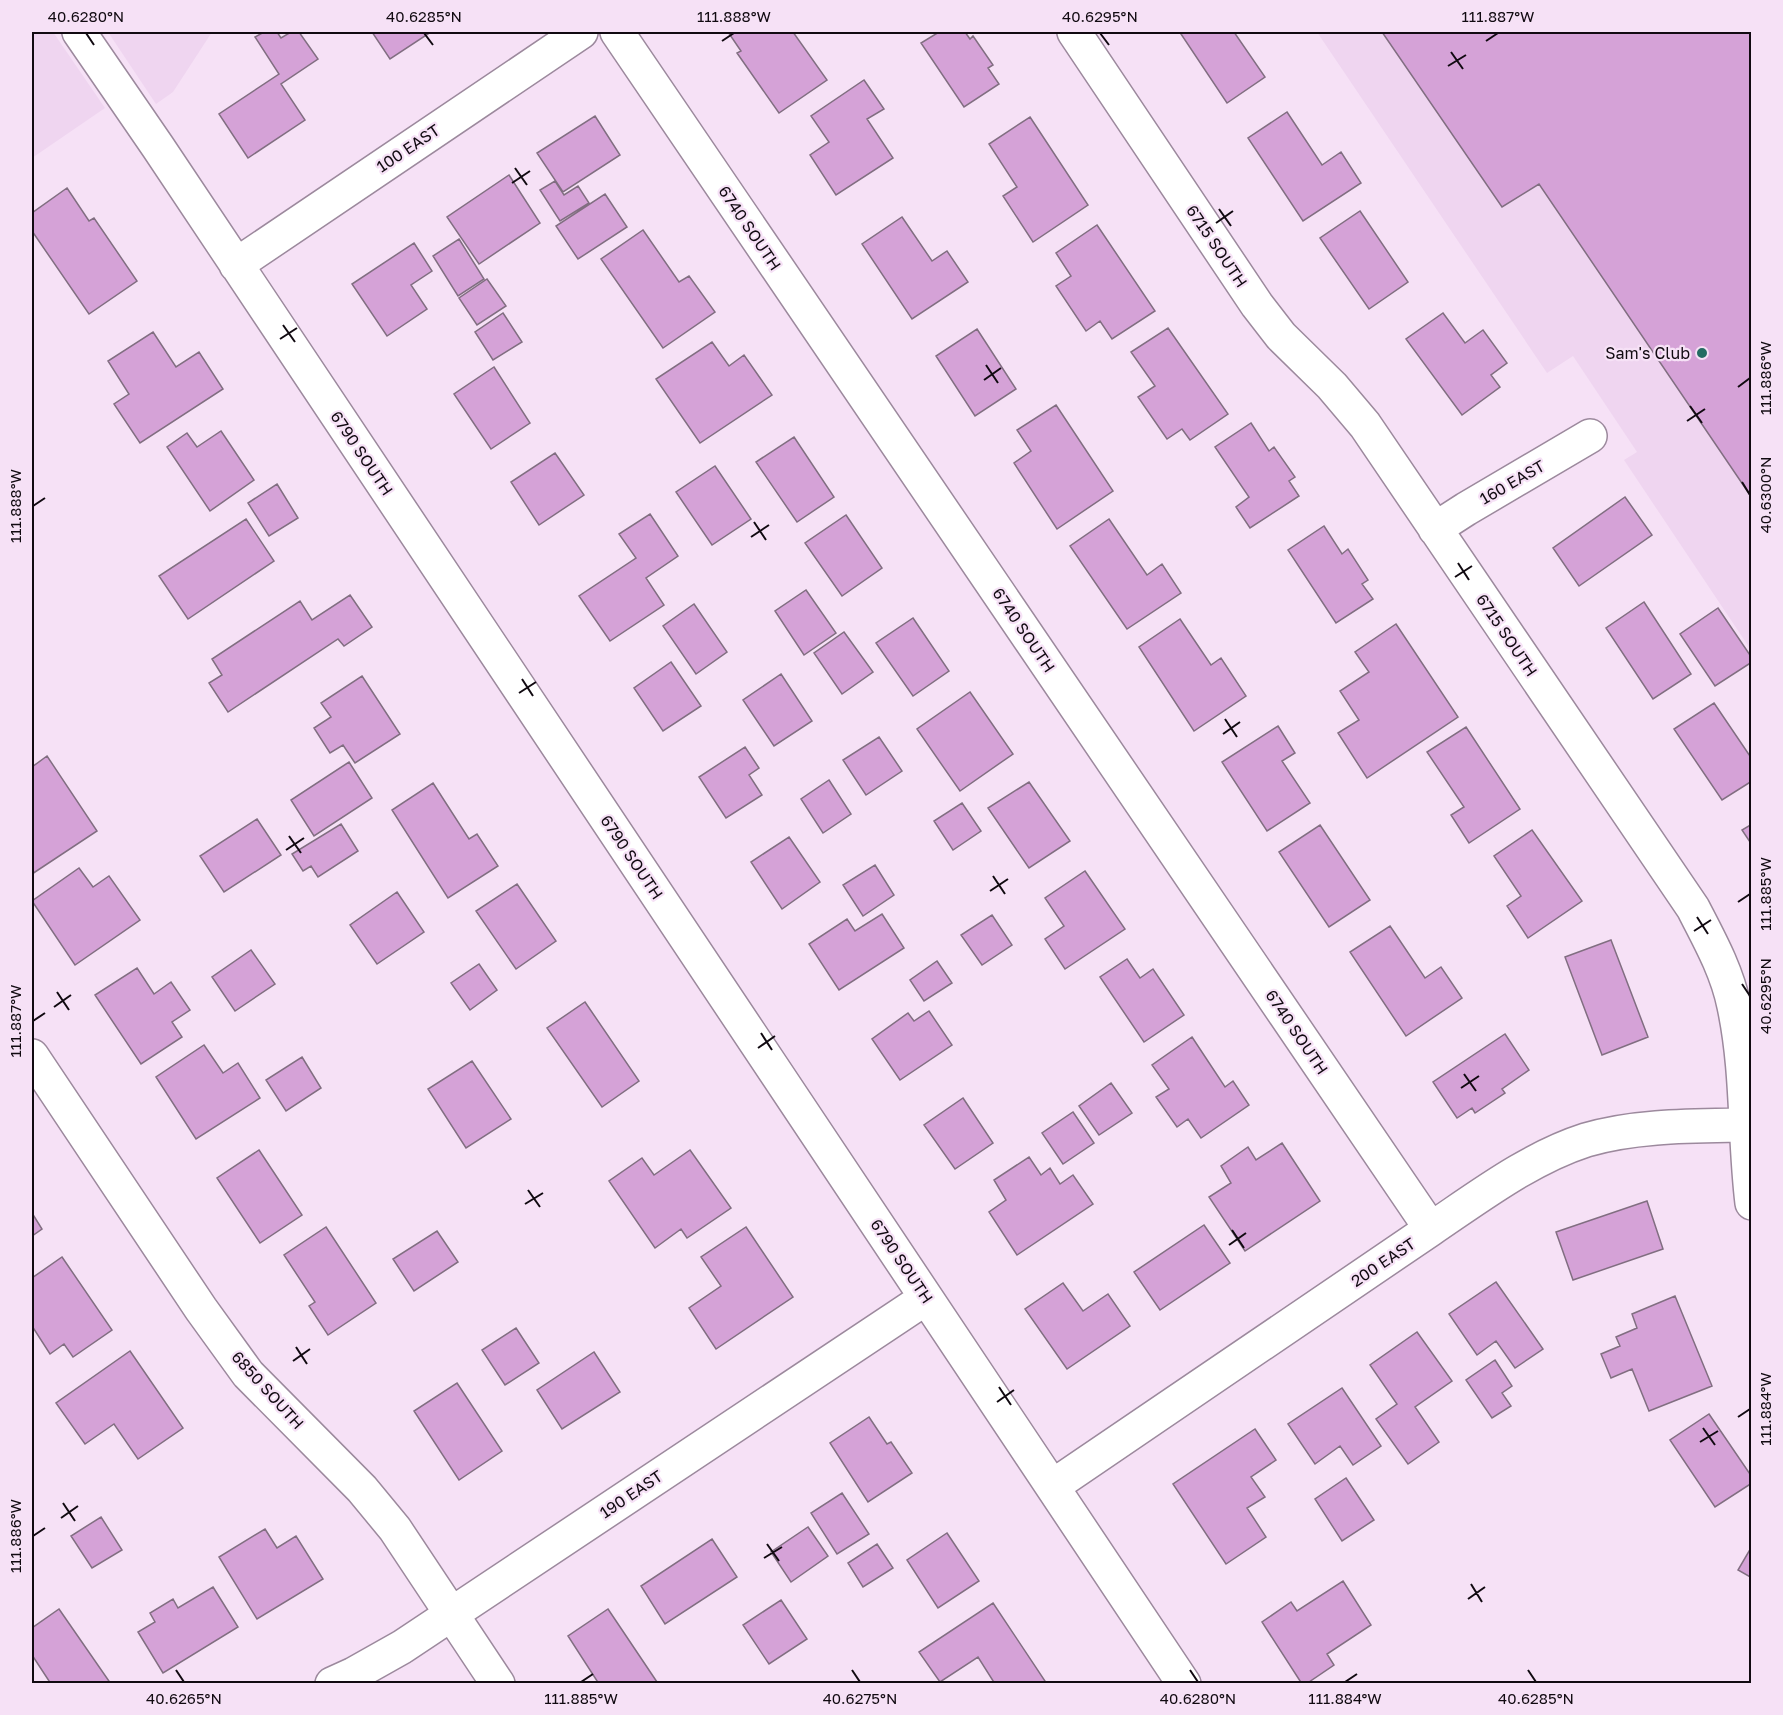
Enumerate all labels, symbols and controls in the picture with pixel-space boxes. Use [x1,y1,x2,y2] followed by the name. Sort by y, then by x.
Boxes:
[48,7,124,25] text: 40.6280°N
[386,7,462,25] text: 40.6285°N
[697,7,771,25] text: 111.888°W
[1062,7,1138,25] text: 40.6295°N
[1462,7,1534,25] text: 111.887°W
[373,120,443,176] street label: 100 EAST
[714,182,786,274] street label: 6740 SOUTH
[1182,201,1252,291] street label: 6715 SOUTH
[1756,341,1774,415] text: 111.886°W
[1605,343,1690,363] place label: Sam's Club
[1695,346,1709,360] marker: Sam's Club
[326,407,398,499] street label: 6790 SOUTH
[1476,455,1548,509] street label: 160 EAST
[1756,457,1774,533] text: 40.6300°N
[6,469,24,543] text: 111.888°W
[988,584,1060,676] street label: 6740 SOUTH
[1472,590,1542,680] street label: 6715 SOUTH
[596,811,668,903] street label: 6790 SOUTH
[1756,857,1774,931] text: 111.885°W
[1756,958,1774,1034] text: 40.6295°N
[6,985,24,1057] text: 111.887°W
[1261,986,1333,1078] street label: 6740 SOUTH
[866,1215,938,1307] street label: 6790 SOUTH
[1347,1233,1419,1291] street label: 200 EAST
[228,1347,308,1433] street label: 6850 SOUTH
[1756,1372,1774,1446] text: 111.884°W
[596,1466,666,1522] street label: 190 EAST
[6,1499,24,1573] text: 111.886°W
[146,1689,222,1707] text: 40.6265°N
[544,1689,618,1707] text: 111.885°W
[823,1689,897,1707] text: 40.6275°N
[1160,1689,1236,1707] text: 40.6280°N
[1308,1689,1382,1707] text: 111.884°W
[1498,1689,1574,1707] text: 40.6285°N

